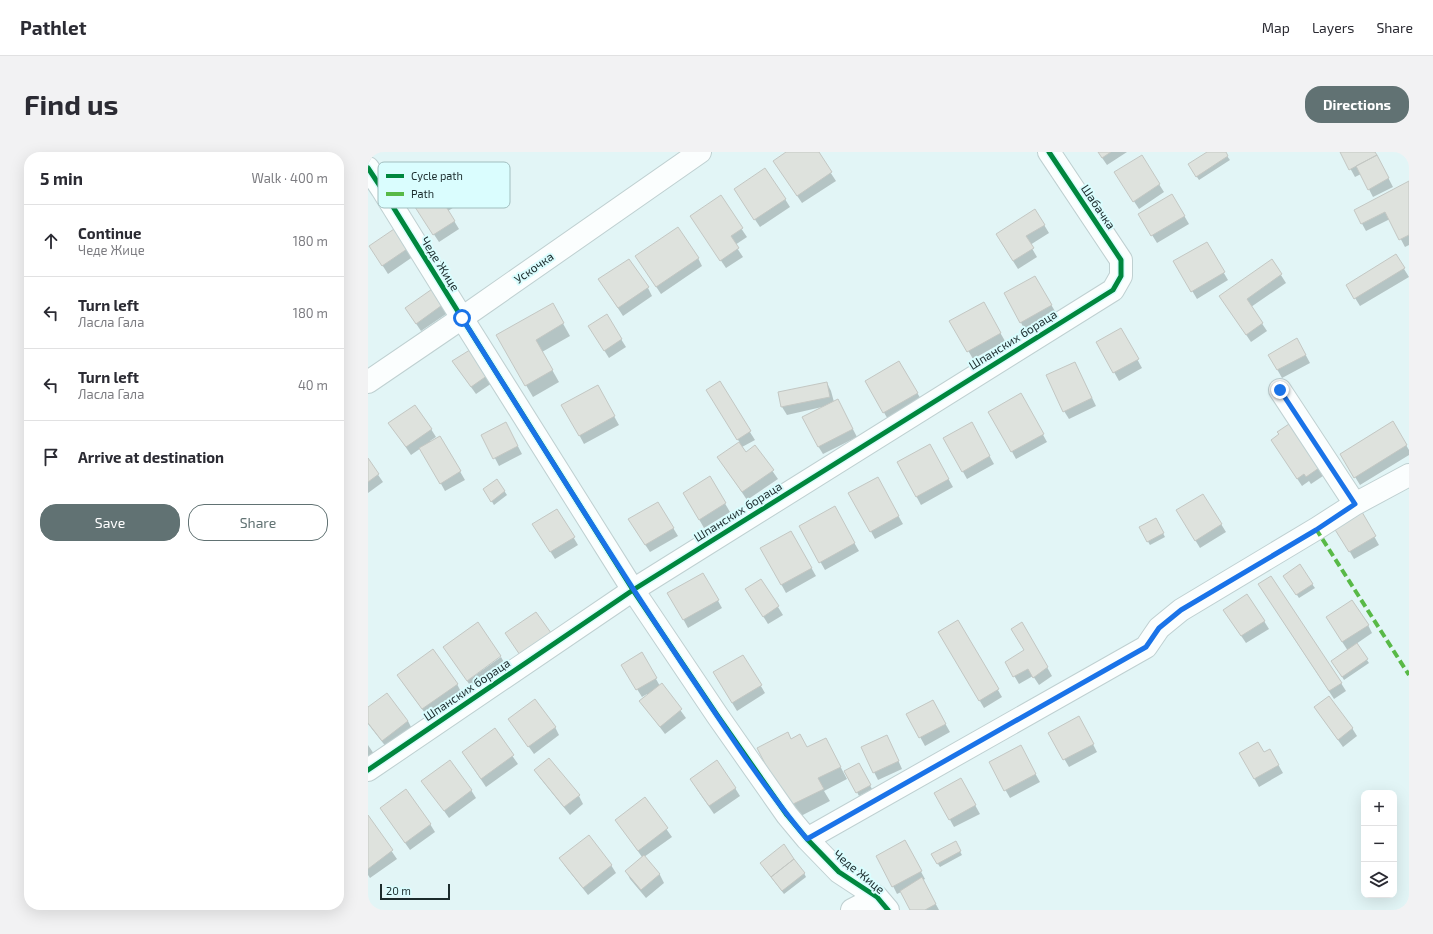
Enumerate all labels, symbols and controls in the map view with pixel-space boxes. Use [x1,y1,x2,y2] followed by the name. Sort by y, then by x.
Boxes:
[20,16,86,39] text: Pathlet
[1262,19,1290,36] text: Map
[1312,19,1354,36] text: Layers
[1376,19,1413,36] text: Share
[1305,86,1409,123] button: Directions
[24,87,118,121] text: Find us
[378,162,510,208] legend
[40,168,83,188] text: 5 min
[411,169,463,182] text: Cycle path
[252,170,328,186] text: Walk · 400 m
[1079,181,1119,231] street label: Шабачка
[411,187,434,200] text: Path
[78,224,141,242] text: Continue
[40,230,62,252] icon: ahead
[293,233,328,249] text: 180 m
[419,234,463,293] street label: Чеде Жице
[78,242,145,258] text: Чеде Жице
[511,249,556,286] street label: Ускочка
[78,296,139,314] text: Turn left
[40,302,62,324] icon: left
[293,305,328,321] text: 180 m
[966,306,1059,372] street label: Шпанских бораца
[453,309,471,327] route start
[78,314,144,330] text: Ласла Гала
[78,368,139,386] text: Turn left
[40,374,62,396] icon: left
[298,377,328,393] text: 40 m
[1271,381,1289,399] route end
[78,386,144,402] text: Ласла Гала
[40,446,62,468] icon: arrive
[78,448,224,466] text: Arrive at destination
[691,478,784,544] street label: Шпанских бораца
[40,504,180,541] button: Save
[188,504,328,541] button: Share
[421,655,512,723] street label: Шпанских бораца
[1361,790,1397,898] map controls
[1361,790,1397,826] button: +
[1361,826,1397,862] button: −
[831,846,888,896] street label: Чеде Жице
[1361,862,1397,898] button: layers
[380,882,450,901] scale bar
[386,884,411,897] text: 20 m

